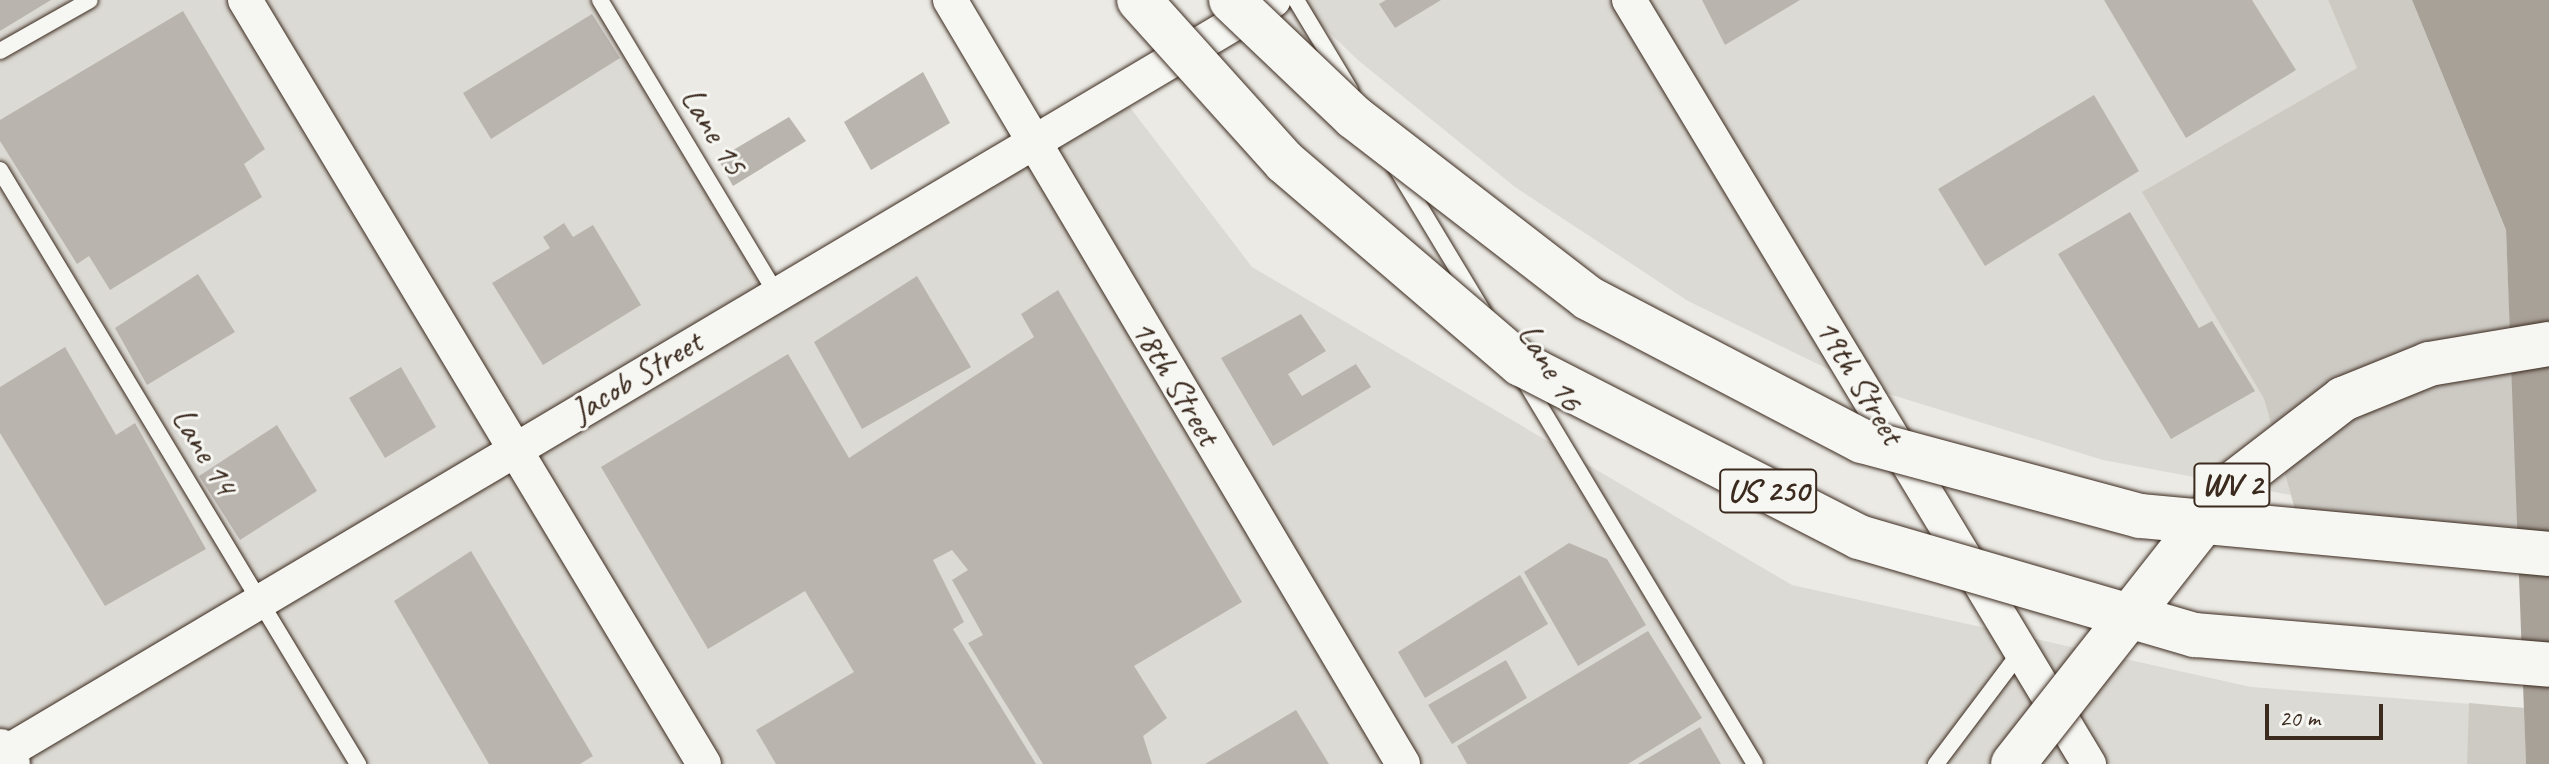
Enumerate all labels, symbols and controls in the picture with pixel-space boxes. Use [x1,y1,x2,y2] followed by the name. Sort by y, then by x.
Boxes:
[672,80,756,182] street label: Lane 15
[1807,311,1913,451] street label: 19th Street
[1123,312,1229,452] street label: 18th Street
[1509,316,1593,418] street label: Lane 16
[563,321,709,431] street label: Jacob Street
[163,400,247,502] street label: Lane 14
[2192,457,2272,513] road number: WV 2
[1718,463,1818,519] road number: US 250
[2269,688,2387,738] scale bar
[2279,703,2320,733] text: 20 m

